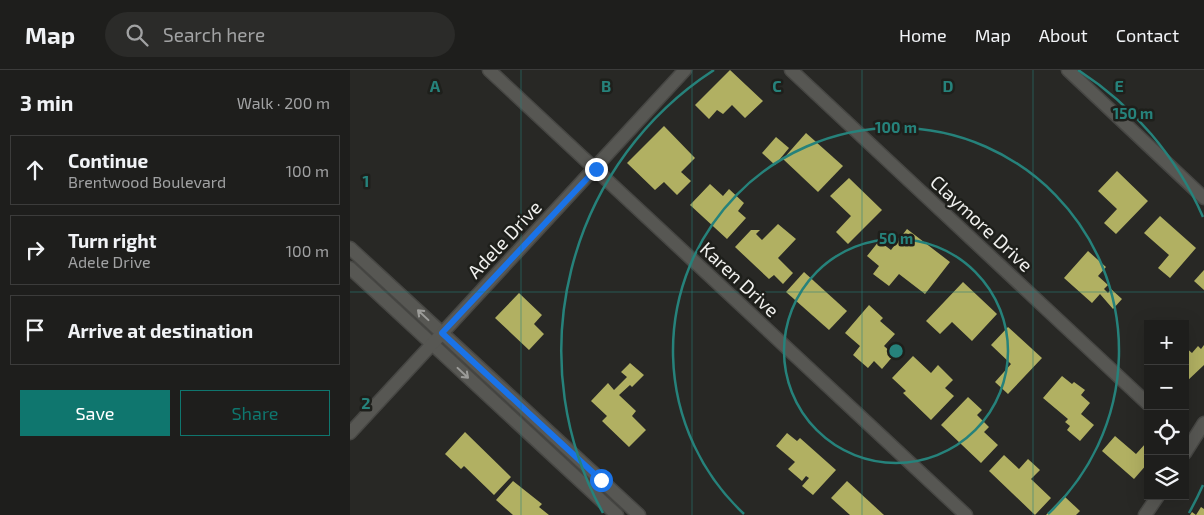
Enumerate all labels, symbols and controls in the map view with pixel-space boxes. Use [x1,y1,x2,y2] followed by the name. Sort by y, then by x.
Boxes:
[105,12,455,57] search box
[25,20,75,49] text: Map
[123,21,151,49] icon: search
[163,23,265,46] text: Search here
[899,24,947,46] text: Home
[975,24,1011,46] text: Map
[1039,24,1088,46] text: About
[1116,24,1179,46] text: Contact
[430,76,441,95] text: A
[601,76,611,95] text: B
[772,76,782,95] text: C
[943,76,954,95] text: D
[1114,76,1124,95] text: E
[20,90,73,115] text: 3 min
[237,93,330,112] text: Walk · 200 m
[1113,104,1153,122] text: 150 m
[875,118,917,136] text: 100 m
[68,149,148,172] text: Continue
[21,156,49,184] icon: ahead
[585,158,608,181] route end
[286,161,329,180] text: 100 m
[926,170,1038,276] street label: Claymore Drive
[363,171,369,190] text: 1
[68,172,226,191] text: Brentwood Boulevard
[462,195,546,283] street label: Adele Drive
[68,229,156,252] text: Turn right
[879,229,913,247] text: 50 m
[21,236,49,264] icon: right
[696,237,784,321] street label: Karen Drive
[286,241,329,260] text: 100 m
[68,252,151,271] text: Adele Drive
[417,310,430,322] one-way arrow
[21,316,49,344] icon: arrive
[68,319,253,342] text: Arrive at destination
[1144,320,1189,500] map controls
[1144,320,1189,365] button: +
[887,342,905,360] centre of rings
[1144,365,1189,410] button: −
[456,367,469,379] one-way arrow
[20,390,170,436] button: Save
[180,390,330,436] button: Share
[361,393,371,412] text: 2
[1144,410,1189,455] button: locate
[1144,455,1189,500] button: layers
[590,469,613,492] route start

